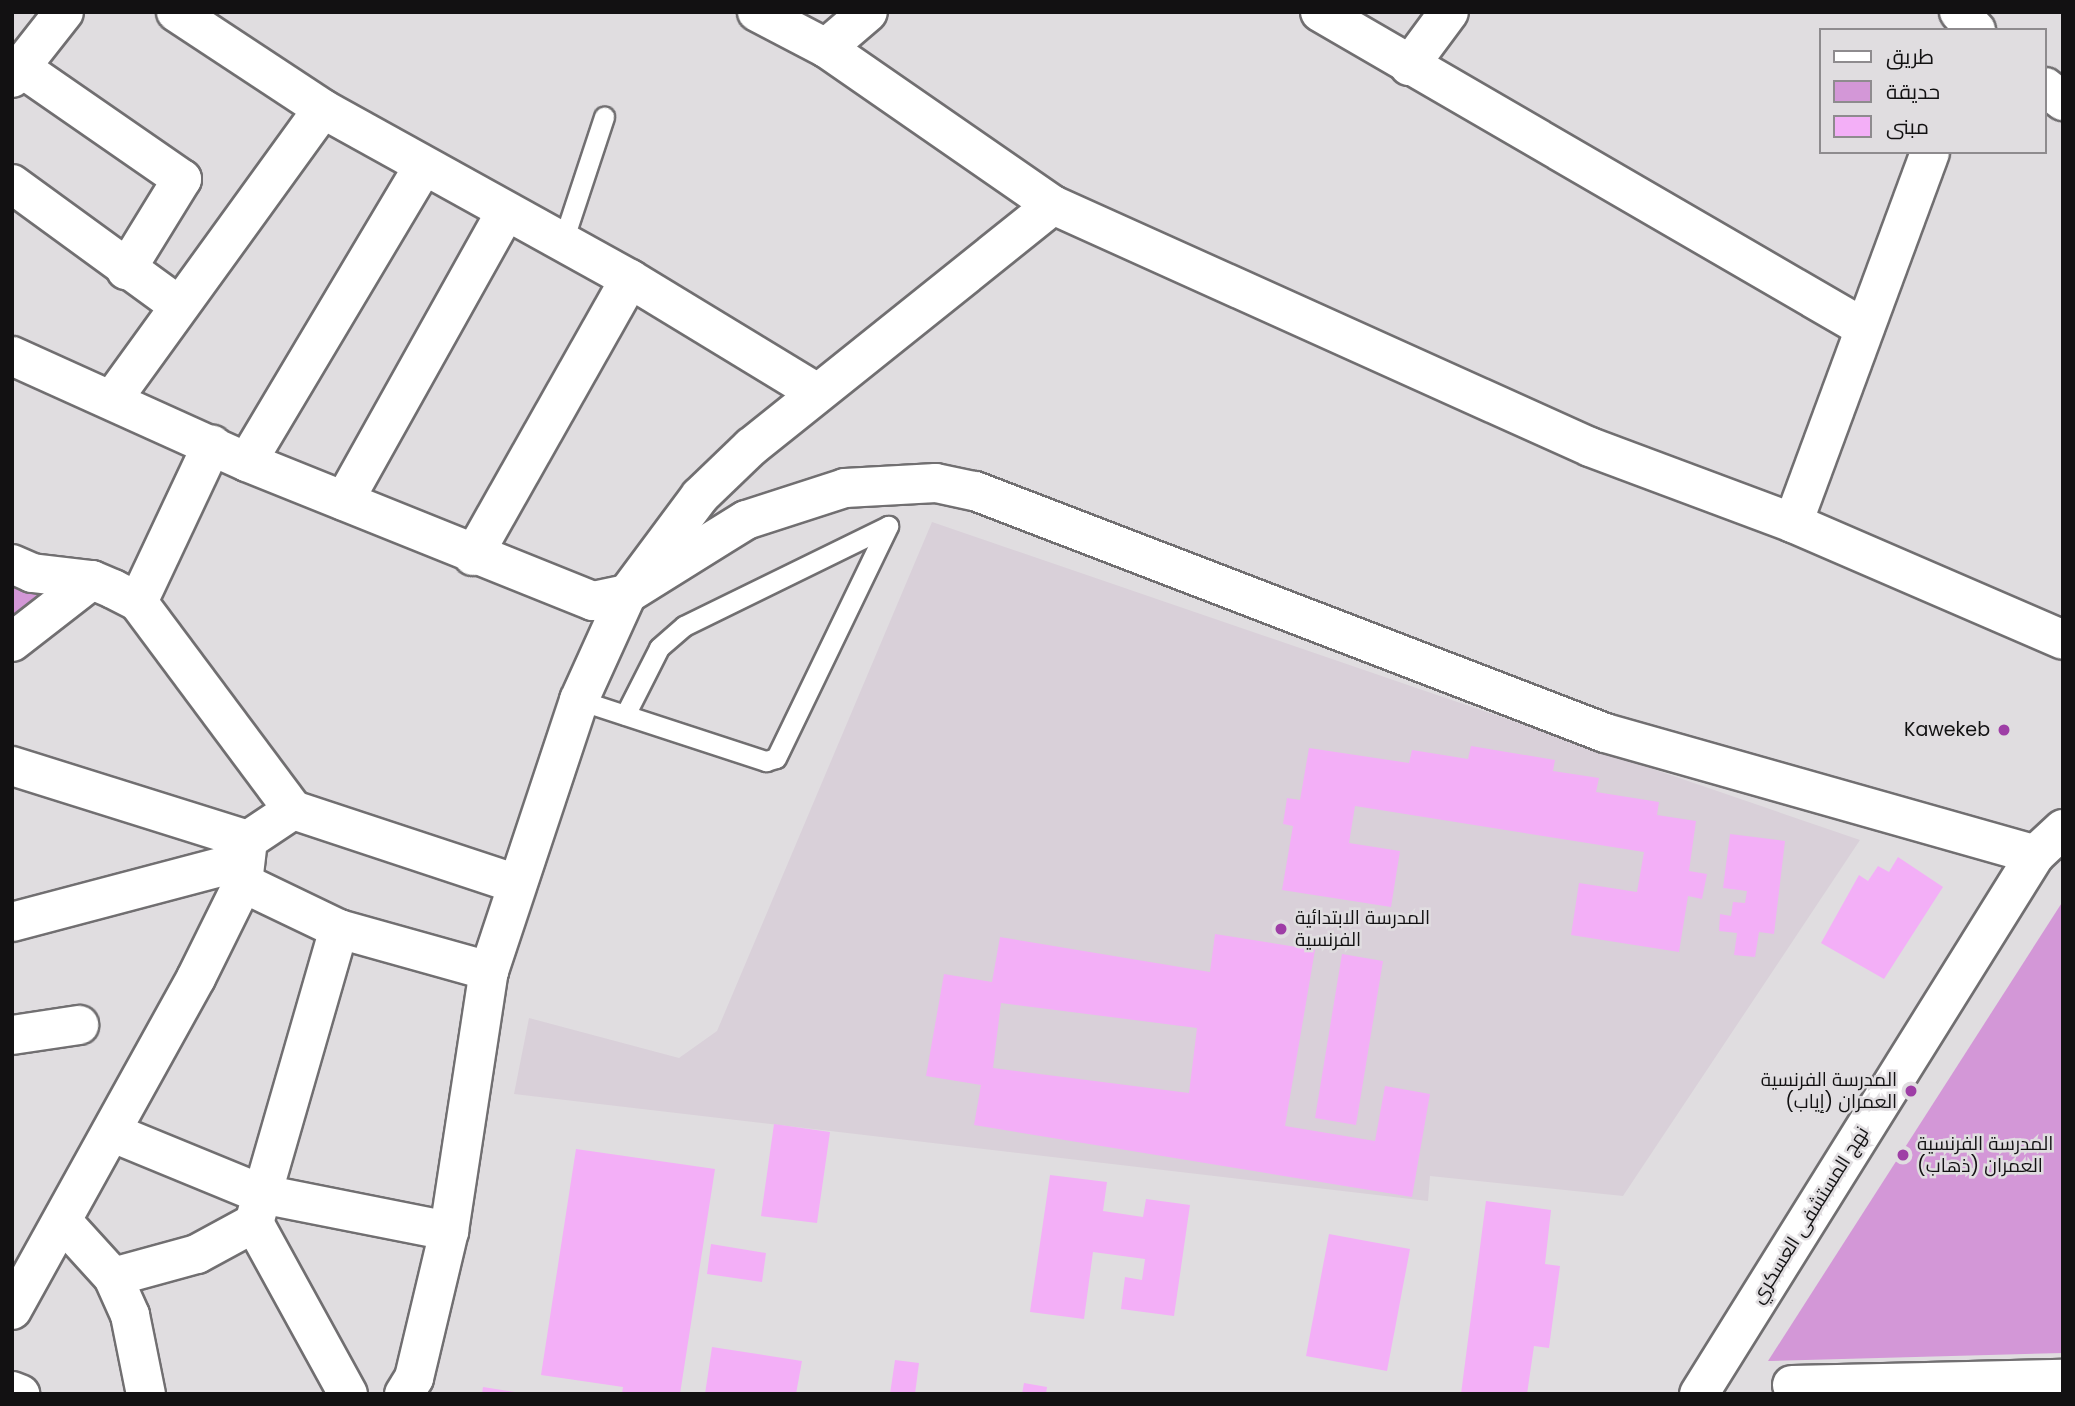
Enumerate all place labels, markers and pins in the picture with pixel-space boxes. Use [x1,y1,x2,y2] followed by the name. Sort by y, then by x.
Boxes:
[1904,719,1990,741] place label: Kawekeb
[1996,722,2012,738] marker: Kawekeb
[1295,907,1430,951] place label: المدرسة الابتدائية الفرنسية
[1273,921,1289,937] marker: المدرسة الابتدائية الفرنسية
[1761,1069,1897,1113] place label: المدرسة الفرنسية العمران (إياب)
[1903,1083,1919,1099] marker: المدرسة الفرنسية العمران (إياب)
[1917,1133,2053,1177] place label: المدرسة الفرنسية العمران (ذهاب)
[1895,1147,1911,1163] marker: المدرسة الفرنسية العمران (ذهاب)

